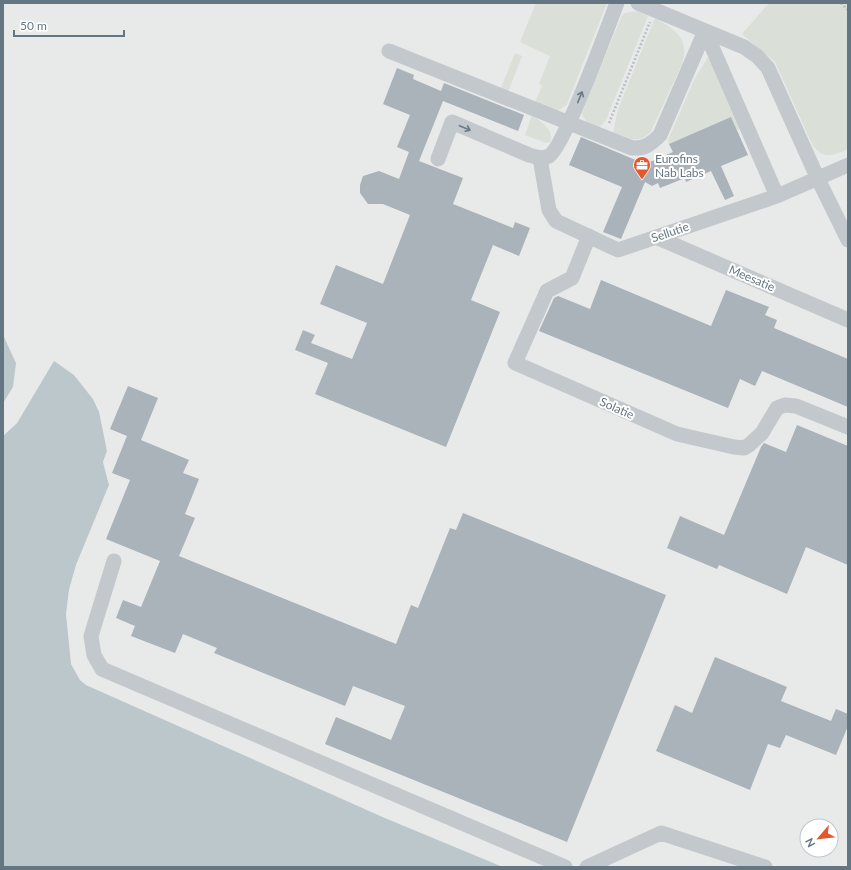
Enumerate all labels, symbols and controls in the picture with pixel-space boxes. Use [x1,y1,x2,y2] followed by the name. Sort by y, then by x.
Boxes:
[14,12,124,38] scale bar
[20,18,47,33] text: 50 m
[576,91,584,103] one-way arrow
[458,124,470,132] one-way arrow
[655,151,704,180] place label: Eurofins Nab Labs
[632,155,652,180] office icon: Eurofins Nab Labs
[649,219,691,245] street label: Sellutie
[727,262,777,294] street label: Meesatie
[598,394,636,422] street label: Solatie
[799,818,839,858] north arrow
[802,836,817,850] text: N

